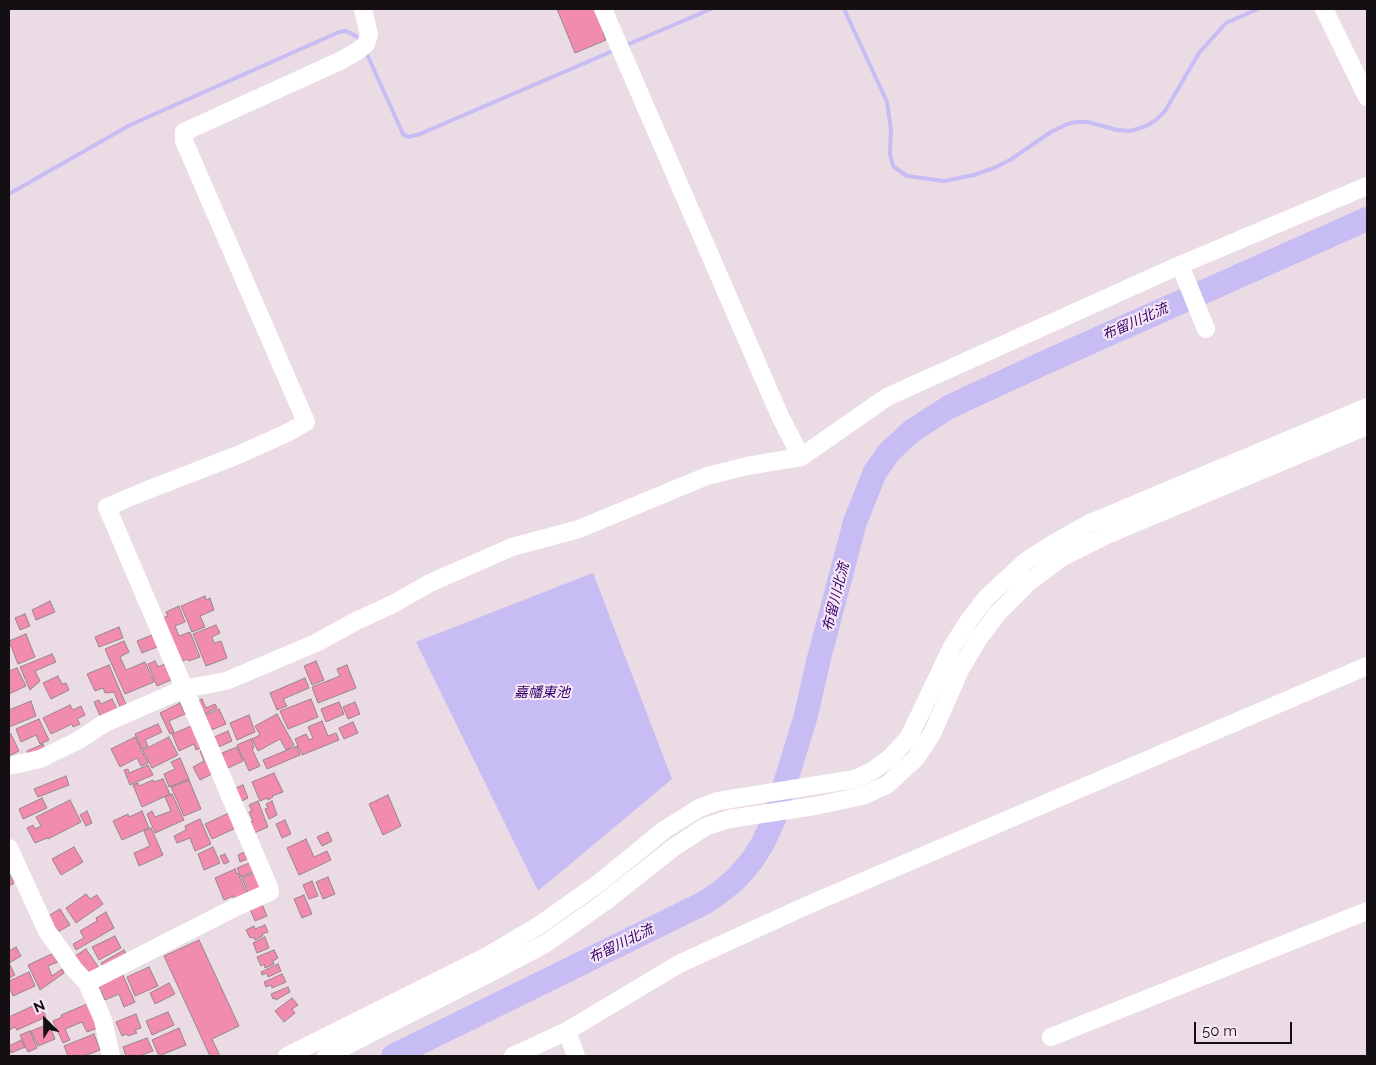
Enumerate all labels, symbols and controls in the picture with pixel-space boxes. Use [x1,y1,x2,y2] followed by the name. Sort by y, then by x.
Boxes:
[1100,300,1170,344] water label: 布留川北流
[819,561,853,633] water label: 布留川北流
[514,685,570,701] water label: 嘉幡東池
[586,921,656,967] water label: 布留川北流
[20,995,70,1045] north arrow
[31,997,47,1016] text: N
[1196,1012,1294,1044] scale bar
[1202,1022,1237,1040] text: 50 m

